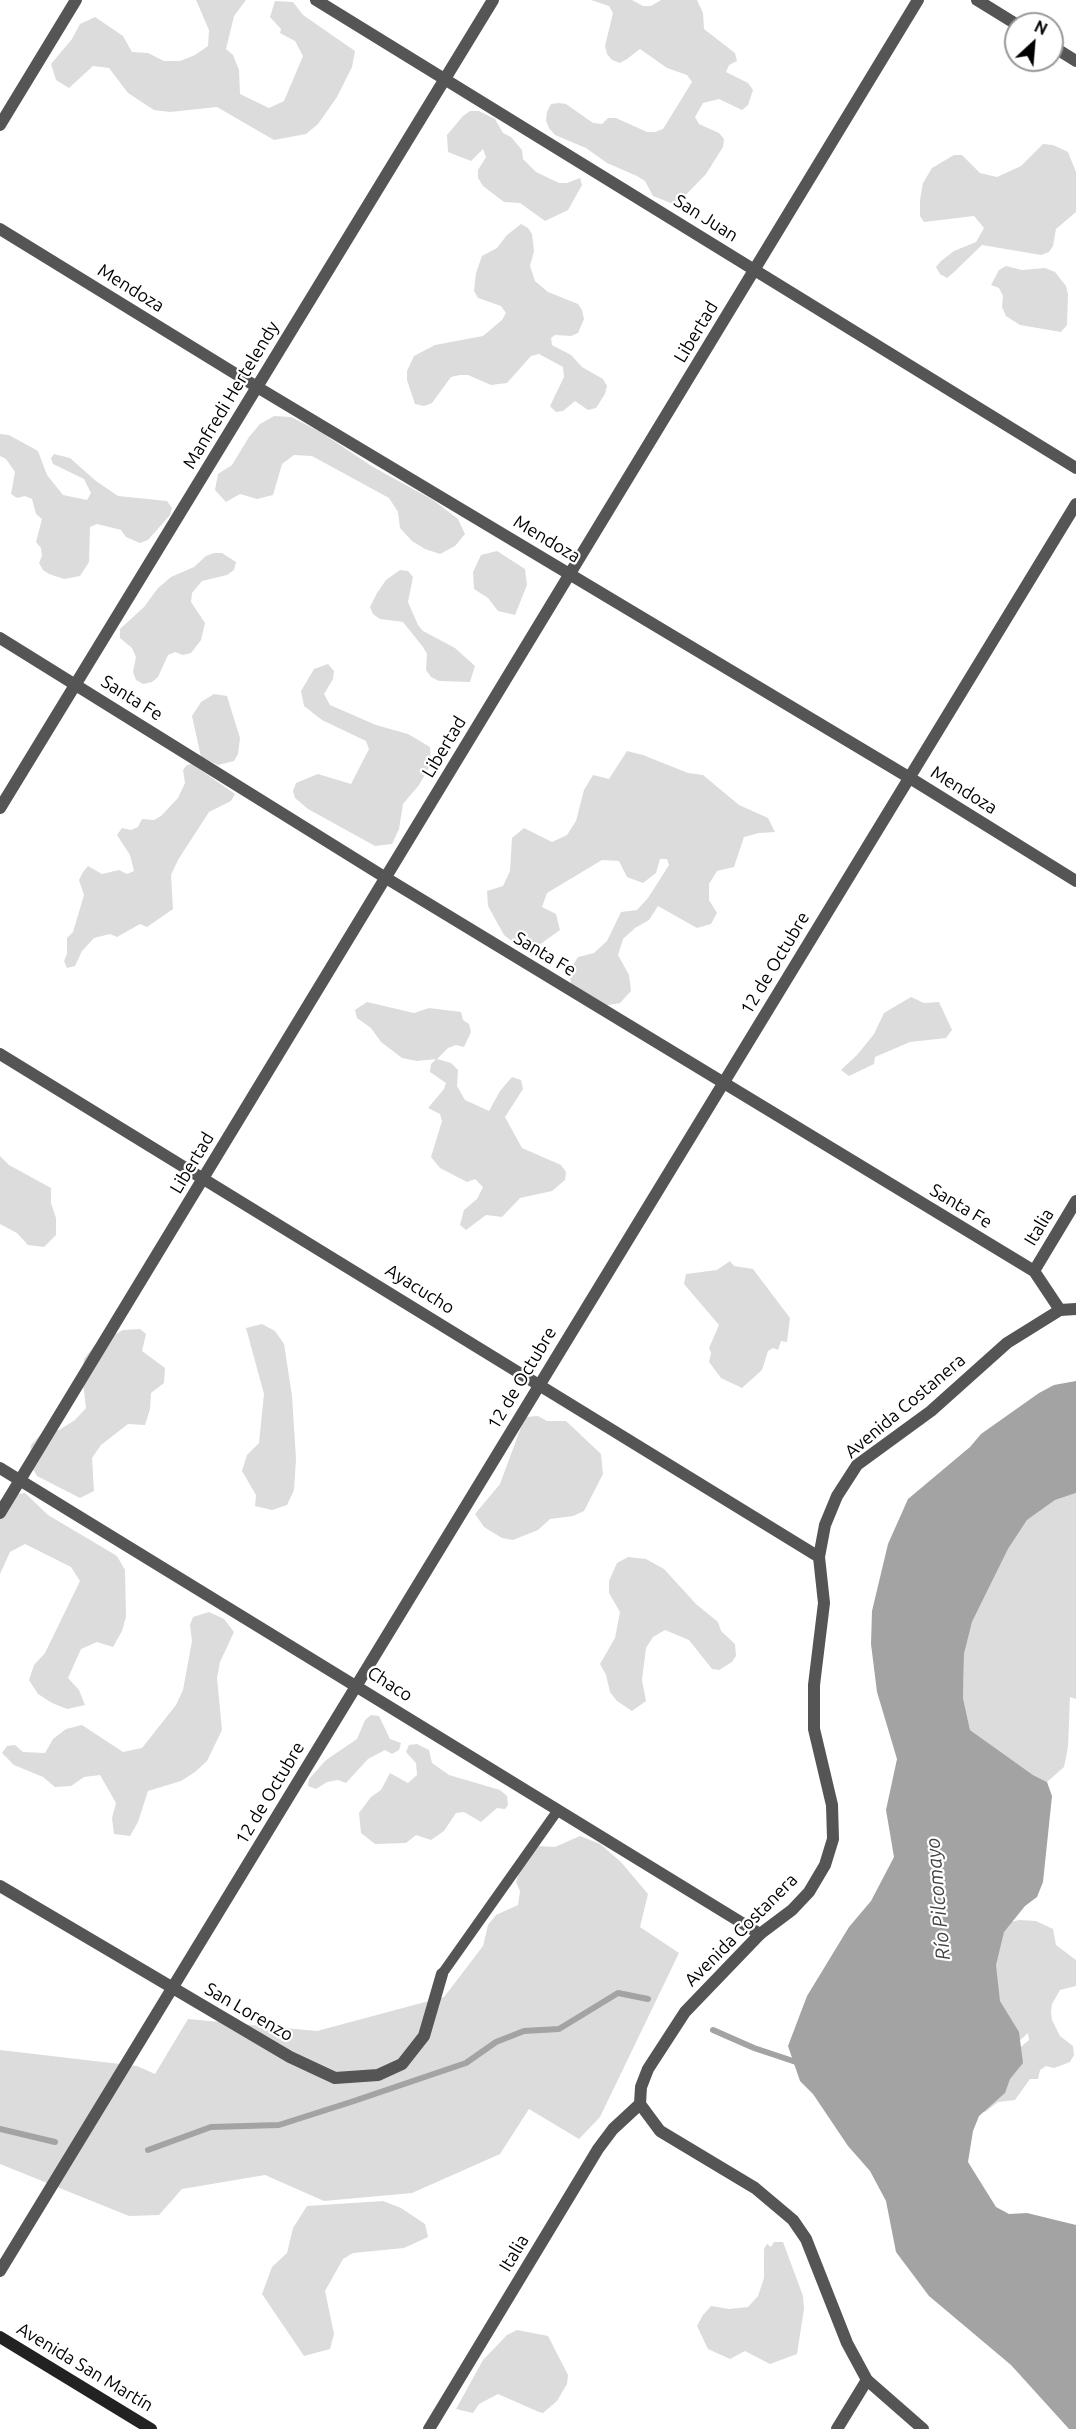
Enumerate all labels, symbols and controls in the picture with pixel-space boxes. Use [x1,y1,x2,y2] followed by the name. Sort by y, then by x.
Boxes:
[1004,12,1064,72] north arrow
[1032,17,1050,38] text: N
[670,190,742,246] street label: San Juan
[94,259,168,317] street label: Mendoza
[669,297,723,367] street label: Libertad
[178,317,284,473] street label: Manfredi Hertelendy
[510,511,584,567] street label: Mendoza
[97,671,167,725] street label: Santa Fe
[417,712,471,782] street label: Libertad
[927,761,1001,819] street label: Mendoza
[736,908,814,1018] street label: 12 de Octubre
[510,927,580,981] street label: Santa Fe
[165,1128,219,1198] street label: Libertad
[926,1179,996,1233] street label: Santa Fe
[1020,1205,1058,1249] street label: Italia
[381,1259,459,1319] street label: Ayacucho
[483,1323,561,1433] street label: 12 de Octubre
[840,1349,970,1463] street label: Avenida Costanera
[363,1662,417,1706] street label: Chaco
[231,1738,309,1848] street label: 12 de Octubre
[921,1837,955,1961] water label: Río Pilcomayo
[680,1869,802,1991] street label: Avenida Costanera
[201,1978,297,2046] street label: San Lorenzo
[495,2231,533,2275] street label: Italia
[13,2318,157,2416] street label: Avenida San Martín

